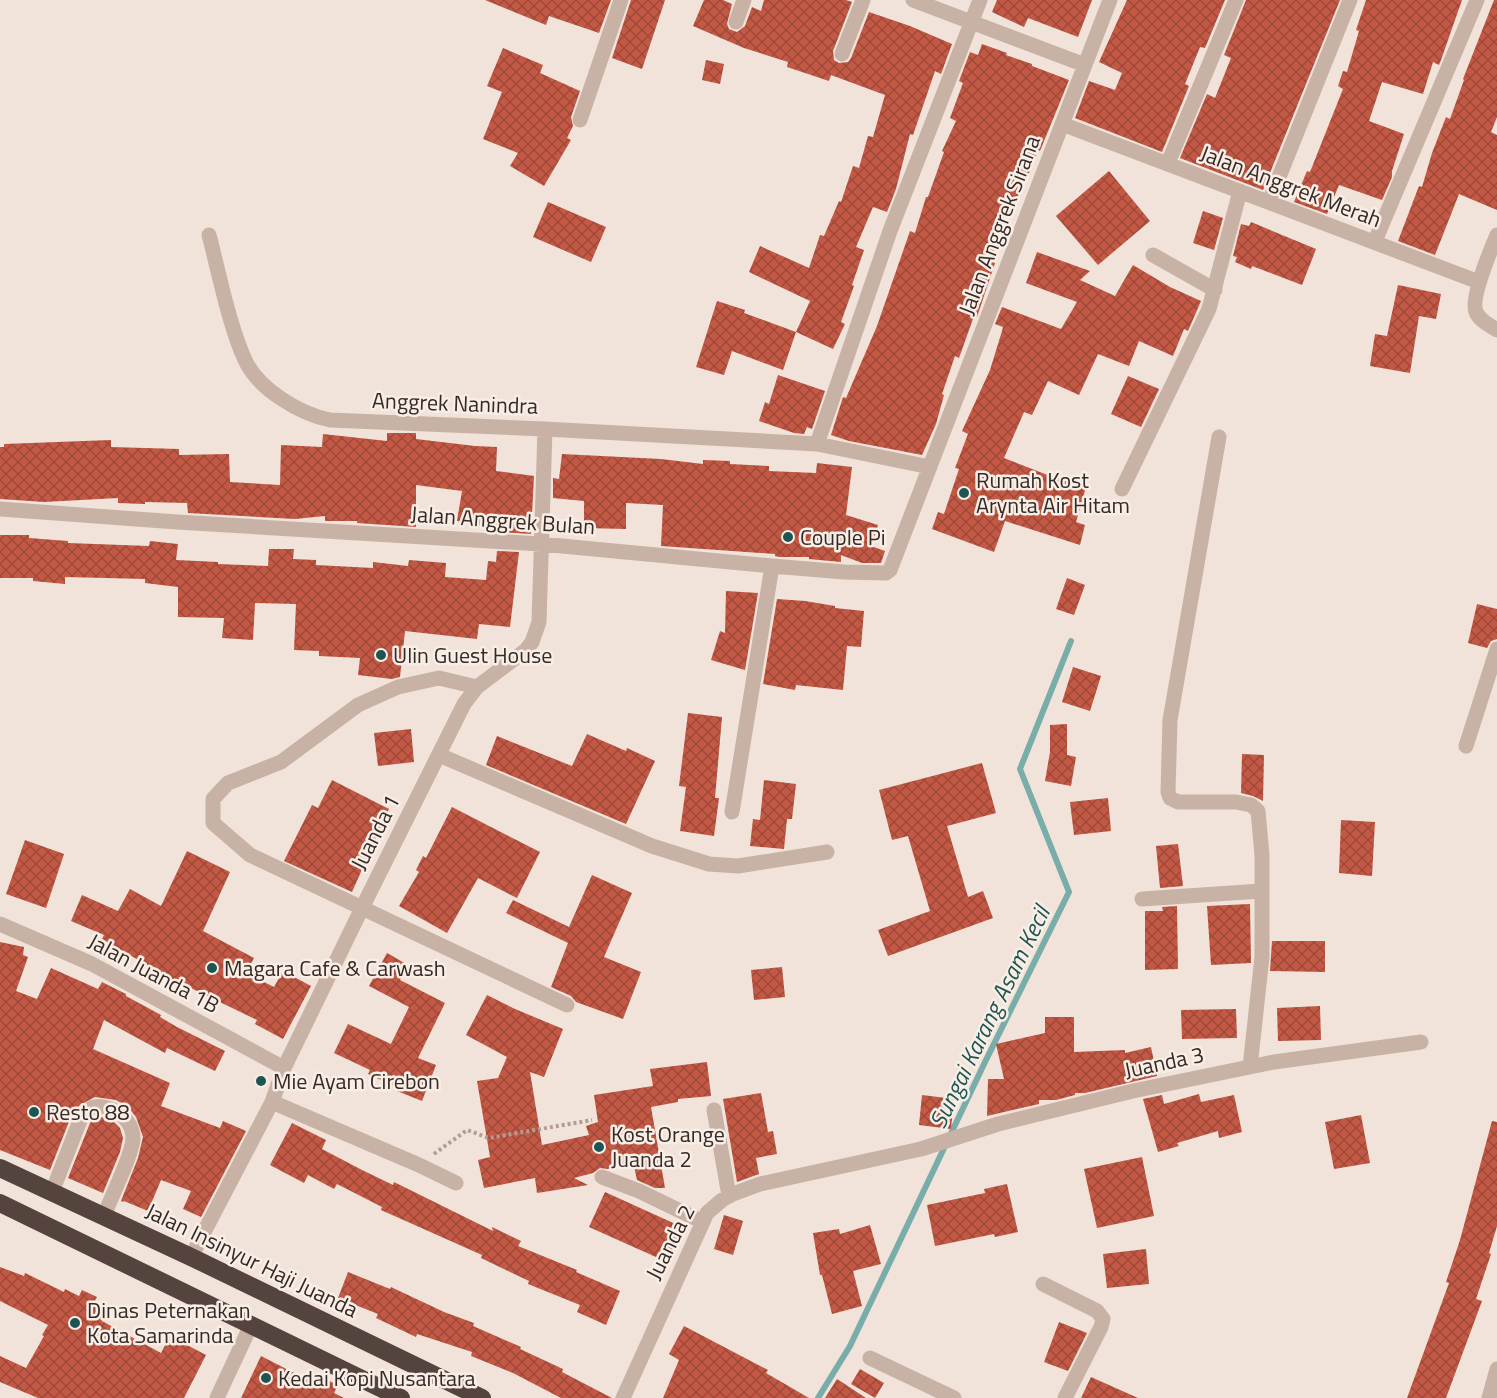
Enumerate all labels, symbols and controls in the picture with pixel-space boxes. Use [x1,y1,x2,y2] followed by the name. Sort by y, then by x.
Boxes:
[949,130,1049,320] street label: Jalan Anggrek Sirana
[1196,136,1386,236] street label: Jalan Anggrek Merah
[371,383,539,423] street label: Anggrek Nanindra
[976,463,1130,522] place label: Rumah Kost Arynta Air Hitam
[957,486,971,500] marker: Rumah Kost Arynta Air Hitam
[410,497,596,543] street label: Jalan Anggrek Bulan
[800,520,886,554] place label: Couple Pi
[781,530,795,544] marker: Couple Pi
[393,638,552,672] place label: Ulin Guest House
[374,648,388,662] marker: Ulin Guest House
[342,788,408,876] street label: Juanda 1
[919,897,1060,1134] water label: Sungai Karang Asam Kecil
[82,924,226,1022] street label: Jalan Juanda 1B
[224,951,446,985] place label: Magara Cafe & Carwash
[205,961,219,975] marker: Magara Cafe & Carwash
[1121,1037,1207,1087] street label: Juanda 3
[273,1064,440,1098] place label: Mie Ayam Cirebon
[254,1074,268,1088] marker: Mie Ayam Cirebon
[46,1095,130,1129] place label: Resto 88
[27,1105,41,1119] marker: Resto 88
[611,1117,725,1176] place label: Kost Orange Juanda 2
[592,1140,606,1154] marker: Kost Orange Juanda 2
[140,1194,364,1326] street label: Jalan Insinyur Haji Juanda
[637,1198,703,1286] street label: Juanda 2
[87,1293,251,1352] place label: Dinas Peternakan Kota Samarinda
[68,1316,82,1330] marker: Dinas Peternakan Kota Samarinda
[278,1361,476,1395] place label: Kedai Kopi Nusantara
[259,1371,273,1385] marker: Kedai Kopi Nusantara

